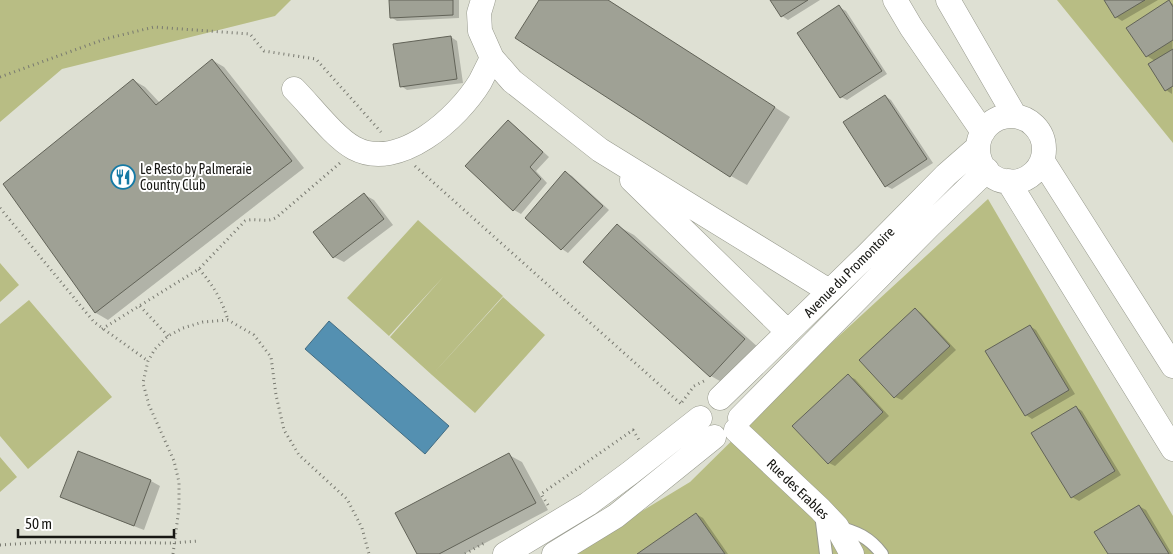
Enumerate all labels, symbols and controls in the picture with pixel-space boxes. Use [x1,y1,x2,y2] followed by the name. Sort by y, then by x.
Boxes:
[140,161,252,193] place label: Le Resto by Palmeraie Country Club
[110,164,136,190] restaurant icon: Le Resto by Palmeraie Country Club
[800,223,898,321] street label: Avenue du Promontoire
[764,456,832,522] street label: Rue des Erables
[18,506,174,538] scale bar
[25,515,52,532] text: 50 m

